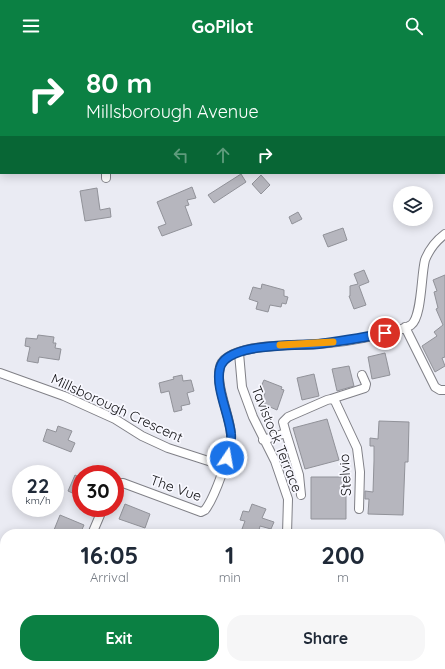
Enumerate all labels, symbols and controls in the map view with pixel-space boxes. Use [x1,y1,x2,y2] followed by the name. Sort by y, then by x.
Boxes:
[20,15,42,37] icon: menu
[191,15,254,38] text: GoPilot
[403,15,425,37] icon: search
[86,65,152,100] text: 80 m
[20,68,72,120] icon: right
[86,100,259,123] text: Millsborough Avenue
[170,144,192,166] icon: left
[212,144,234,166] icon: ahead
[254,144,276,166] icon: right
[393,186,433,226] map controls
[393,186,433,226] button: layers
[368,316,402,350] pin
[374,322,396,344] icon: arrive
[48,370,186,447] street label: Millsborough Crescent
[247,383,307,495] street label: Tavistock Terrace
[206,437,248,479] position arrow
[335,453,355,497] street label: Stelvio
[72,465,124,517] speed limit sign: 30
[148,471,204,505] street label: The Vue
[27,473,49,498] text: 22
[25,494,51,507] text: km/h
[80,540,138,570] text: 16:05
[225,540,234,570] text: 1
[321,540,364,570] text: 200
[90,569,129,585] text: Arrival
[219,569,241,585] text: min
[337,569,349,585] text: m
[20,615,219,661] button: Exit
[227,615,425,661] button: Share

